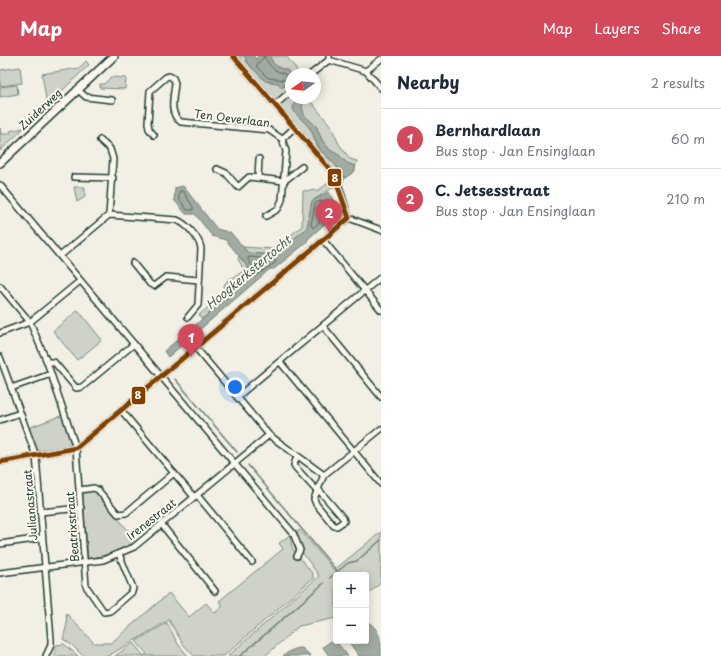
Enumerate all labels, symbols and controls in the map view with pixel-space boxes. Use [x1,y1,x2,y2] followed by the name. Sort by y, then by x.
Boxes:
[20,14,62,42] text: Map
[543,18,573,39] text: Map
[595,18,640,39] text: Layers
[662,18,701,39] text: Share
[285,68,321,104] north arrow
[397,69,459,95] text: Nearby
[651,73,705,92] text: 2 results
[14,84,66,134] street label: Zuiderweg
[193,105,271,131] street label: Ten Oeverlaan
[435,118,541,141] text: Bernhardlaan
[407,129,413,148] text: 1
[671,129,705,148] text: 60 m
[435,141,596,160] text: Bus stop · Jan Ensinglaan
[327,168,342,187] line badge: 8
[332,169,339,186] text: 8
[435,178,550,201] text: C. Jetsesstraat
[405,189,415,208] text: 2
[666,189,705,208] text: 210 m
[316,199,342,232] pin: 2
[435,201,596,220] text: Bus stop · Jan Ensinglaan
[201,230,296,313] water label: Hoogkerkstertocht
[178,324,204,357] pin: 1
[225,377,245,397] your location
[131,386,146,405] line badge: 8
[135,386,142,403] text: 8
[18,468,42,541] street label: Julianastraat
[61,491,83,563] street label: Beatrixstraat
[122,494,180,544] street label: Irenestraat
[333,572,369,644] map controls
[333,572,369,608] button: +
[333,608,369,644] button: −

